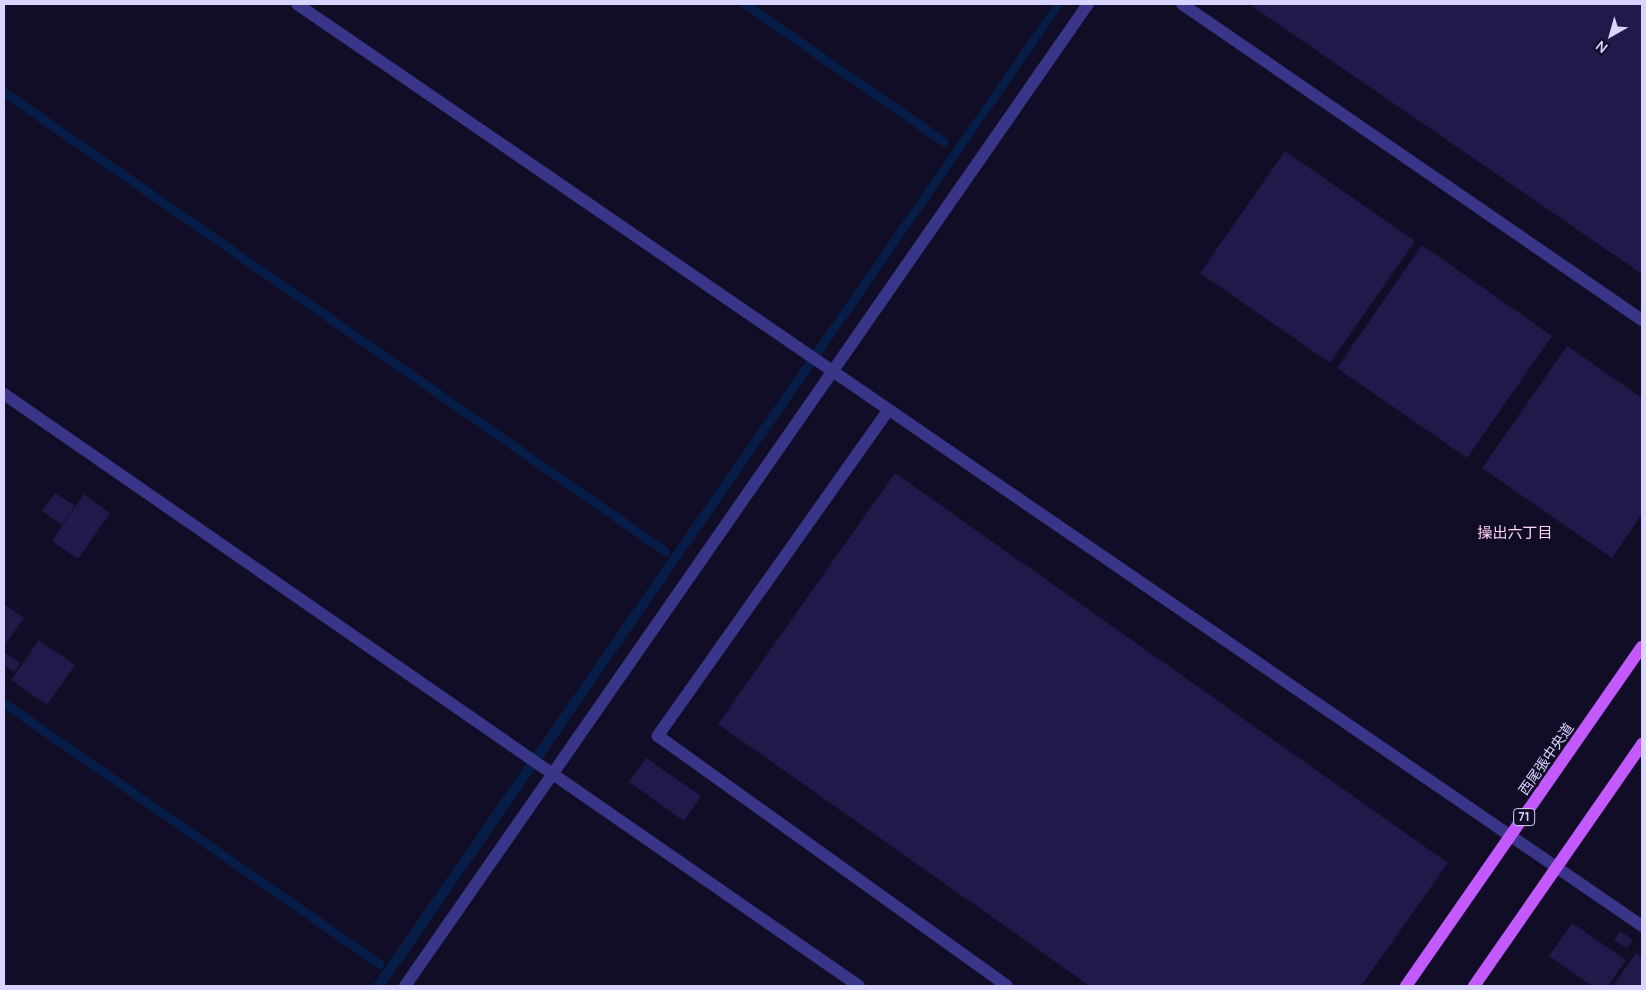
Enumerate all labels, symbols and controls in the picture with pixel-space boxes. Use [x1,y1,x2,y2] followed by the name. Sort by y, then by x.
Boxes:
[1586,10,1636,60] north arrow
[1592,37,1611,58] text: N
[1478,524,1552,542] district label: 操出六丁目
[1515,720,1577,798] street label: 西尾張中央道
[1513,808,1535,826] road number: 71

